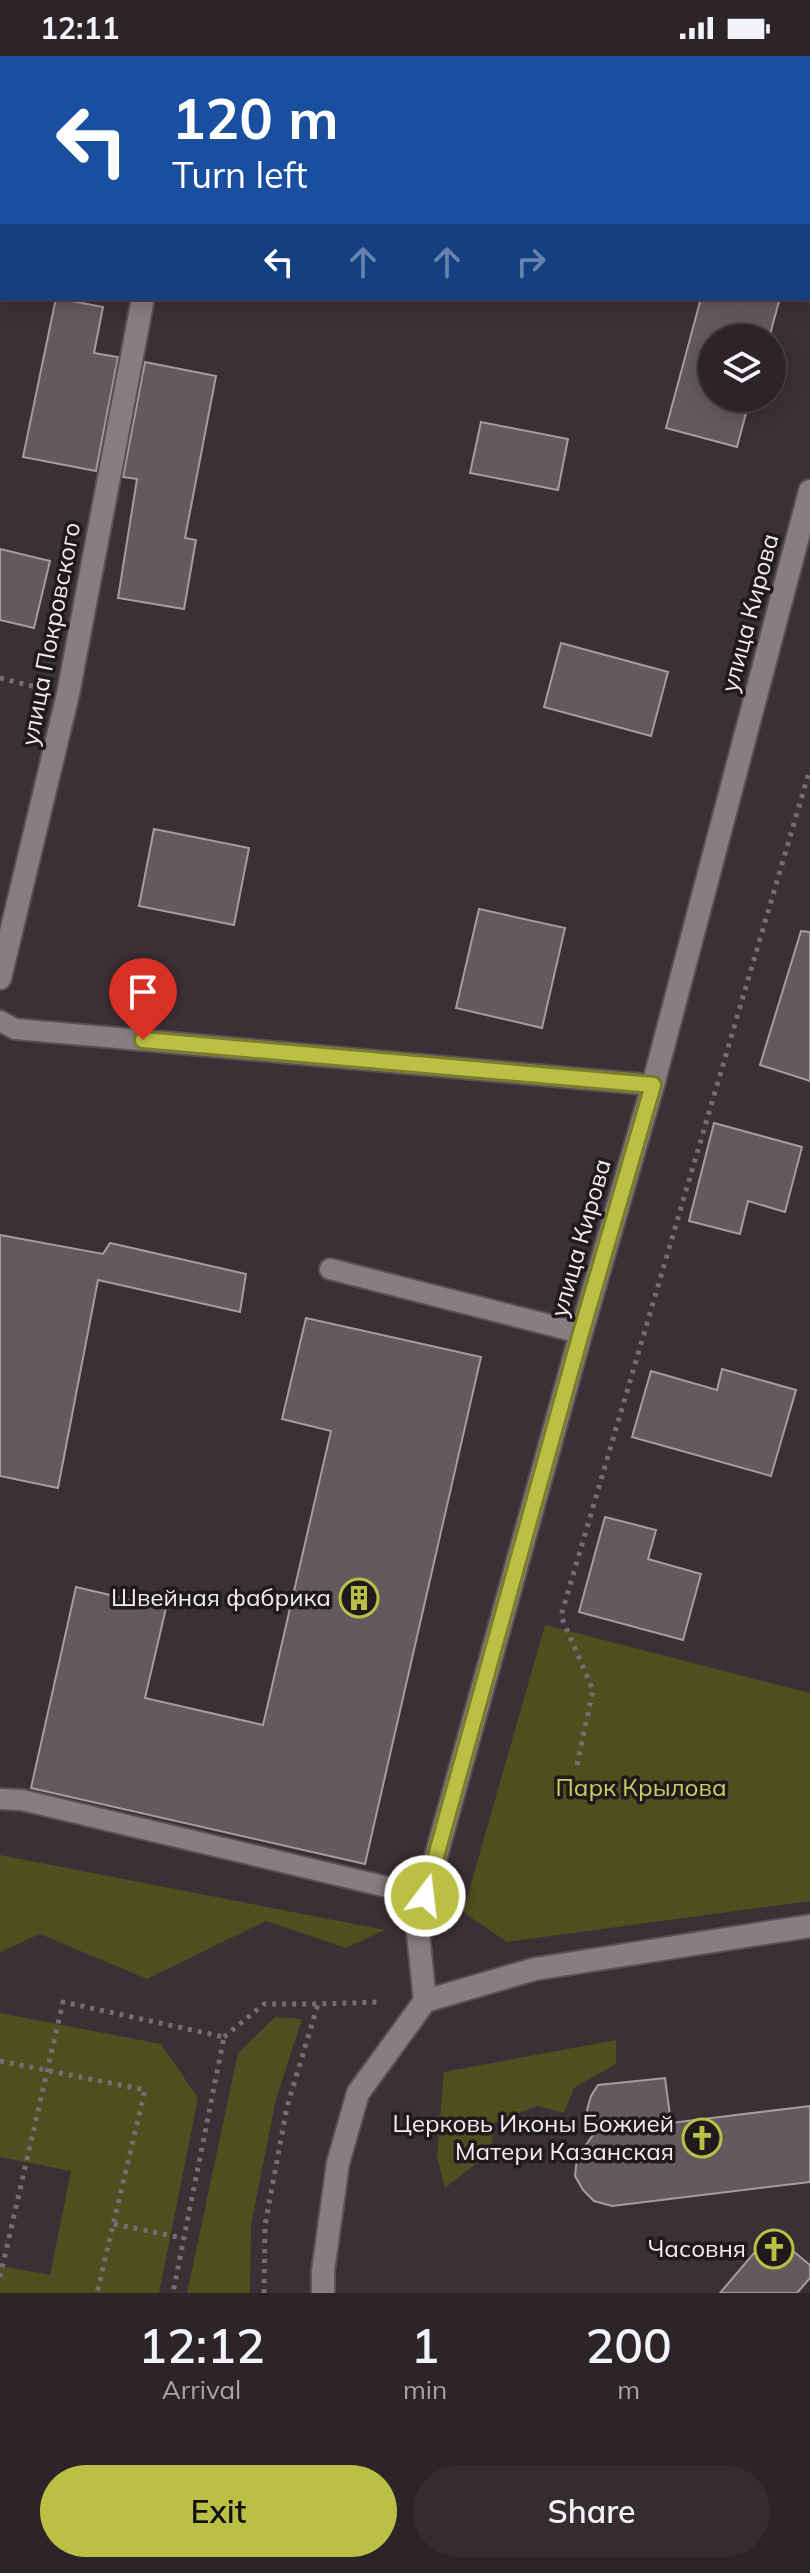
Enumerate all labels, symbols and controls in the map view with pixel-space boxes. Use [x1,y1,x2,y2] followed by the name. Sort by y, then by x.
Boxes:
[40,9,119,47] text: 12:11
[172,83,339,153] text: 120 m
[40,88,144,192] icon: left
[172,152,308,197] text: Turn left
[257,240,301,284] icon: left
[341,240,385,284] icon: ahead
[425,240,469,284] icon: ahead
[509,240,553,284] icon: right
[698,324,786,412] map controls
[698,324,786,412] button: layers
[14,520,86,748] street label: улица Покровского
[713,530,785,695] street label: улица Кирова
[109,958,177,1040] pin
[121,970,165,1014] icon: arrive
[543,1155,617,1320] street label: улица Кирова
[338,1577,380,1619] building icon: Швейная фабрика
[111,1582,331,1612] place label: Швейная фабрика
[555,1772,727,1802] park label: Парк Крылова
[383,1854,467,1938] position arrow
[392,2108,674,2166] place label: Церковь Иконы Божией Матери Казанская
[681,2117,723,2159] church icon: Церковь Иконы Божией Матери Казанская
[753,2228,795,2270] church icon: Часовня
[648,2233,746,2263] place label: Часовня
[138,2315,265,2375] text: 12:12
[411,2315,439,2375] text: 1
[585,2315,672,2375] text: 200
[162,2373,241,2406] text: Arrival
[403,2373,447,2406] text: min
[617,2373,640,2406] text: m
[40,2465,397,2557] button: Exit
[413,2465,770,2557] button: Share

